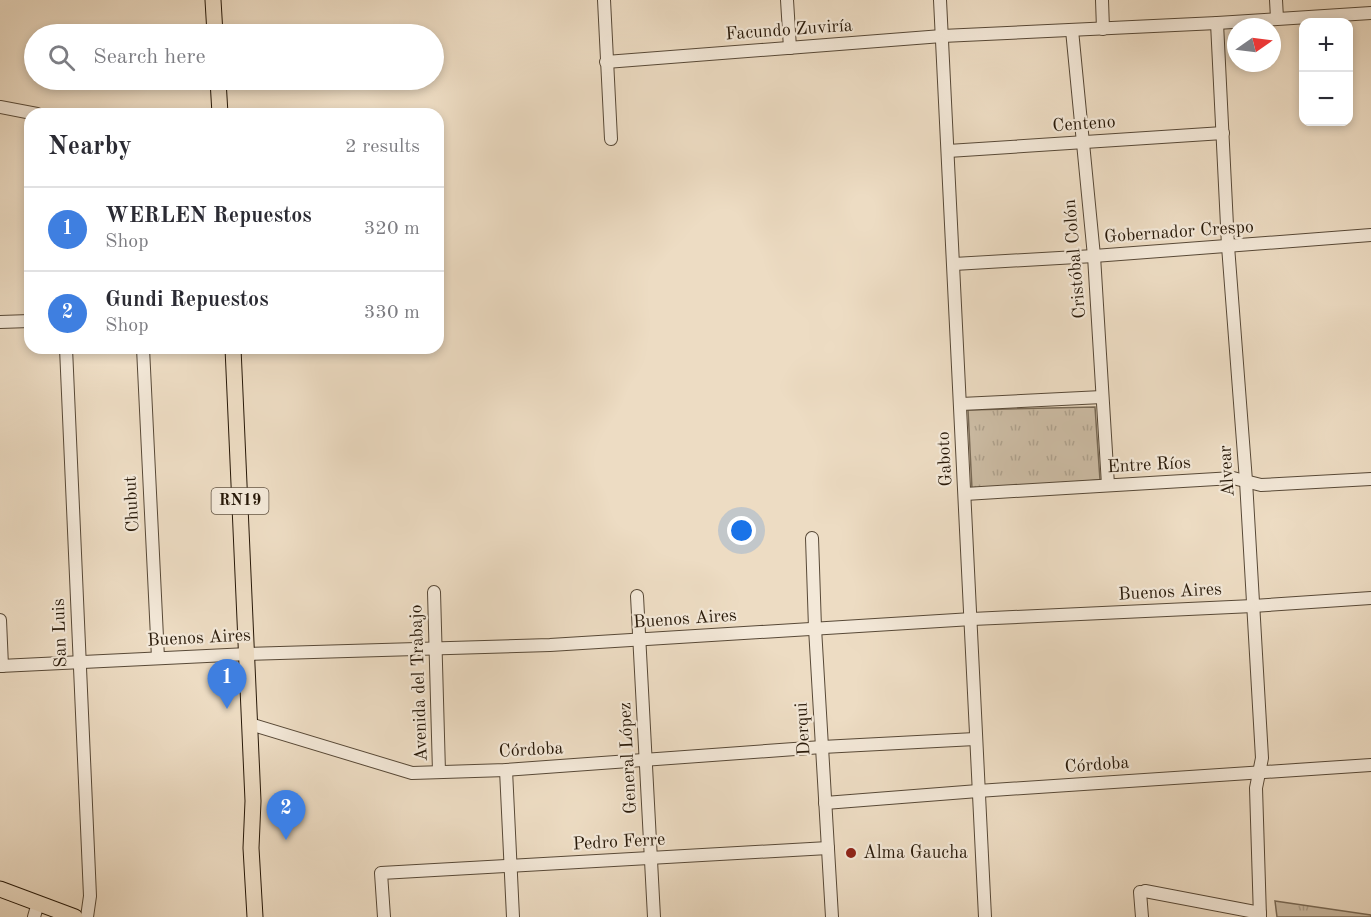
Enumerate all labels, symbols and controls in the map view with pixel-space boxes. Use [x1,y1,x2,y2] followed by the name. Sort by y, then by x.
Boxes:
[725,17,853,43] street label: Facundo Zuviría
[1227,18,1281,72] north arrow
[1299,18,1353,126] map controls
[1299,18,1353,72] button: +
[24,24,444,90] search box
[45,41,78,74] icon: search
[93,46,206,68] text: Search here
[1299,72,1353,126] button: −
[1052,113,1116,135] street label: Centeno
[48,134,132,160] text: Nearby
[345,137,420,157] text: 2 results
[1061,198,1089,319] street label: Cristóbal Colón
[105,205,312,227] text: WERLEN Repuestos
[1104,218,1254,246] street label: Gobernador Crespo
[62,219,73,239] text: 1
[364,219,420,239] text: 320 m
[105,232,149,252] text: Shop
[105,289,269,311] text: Gundi Repuestos
[62,303,73,323] text: 2
[364,303,420,323] text: 330 m
[105,316,149,336] text: Shop
[935,431,955,487] street label: Gaboto
[1216,444,1238,497] street label: Alvear
[1107,454,1191,476] street label: Entre Ríos
[122,475,142,533] street label: Chubut
[212,488,268,514] road number: RN19
[727,516,756,545] your location
[1118,580,1223,604] street label: Buenos Aires
[50,598,70,668] street label: San Luis
[407,604,431,762] street label: Avenida del Trabajo
[633,606,738,632] street label: Buenos Aires
[147,626,252,650] street label: Buenos Aires
[208,660,246,709] pin: 1
[616,702,640,814] street label: General López
[793,702,813,756] street label: Derqui
[498,739,564,761] street label: Córdoba
[1064,754,1130,776] street label: Córdoba
[266,790,306,840] pin: 2
[572,831,666,853] street label: Pedro Ferre
[863,844,968,862] place label: Alma Gaucha
[844,846,858,860] marker: Alma Gaucha

